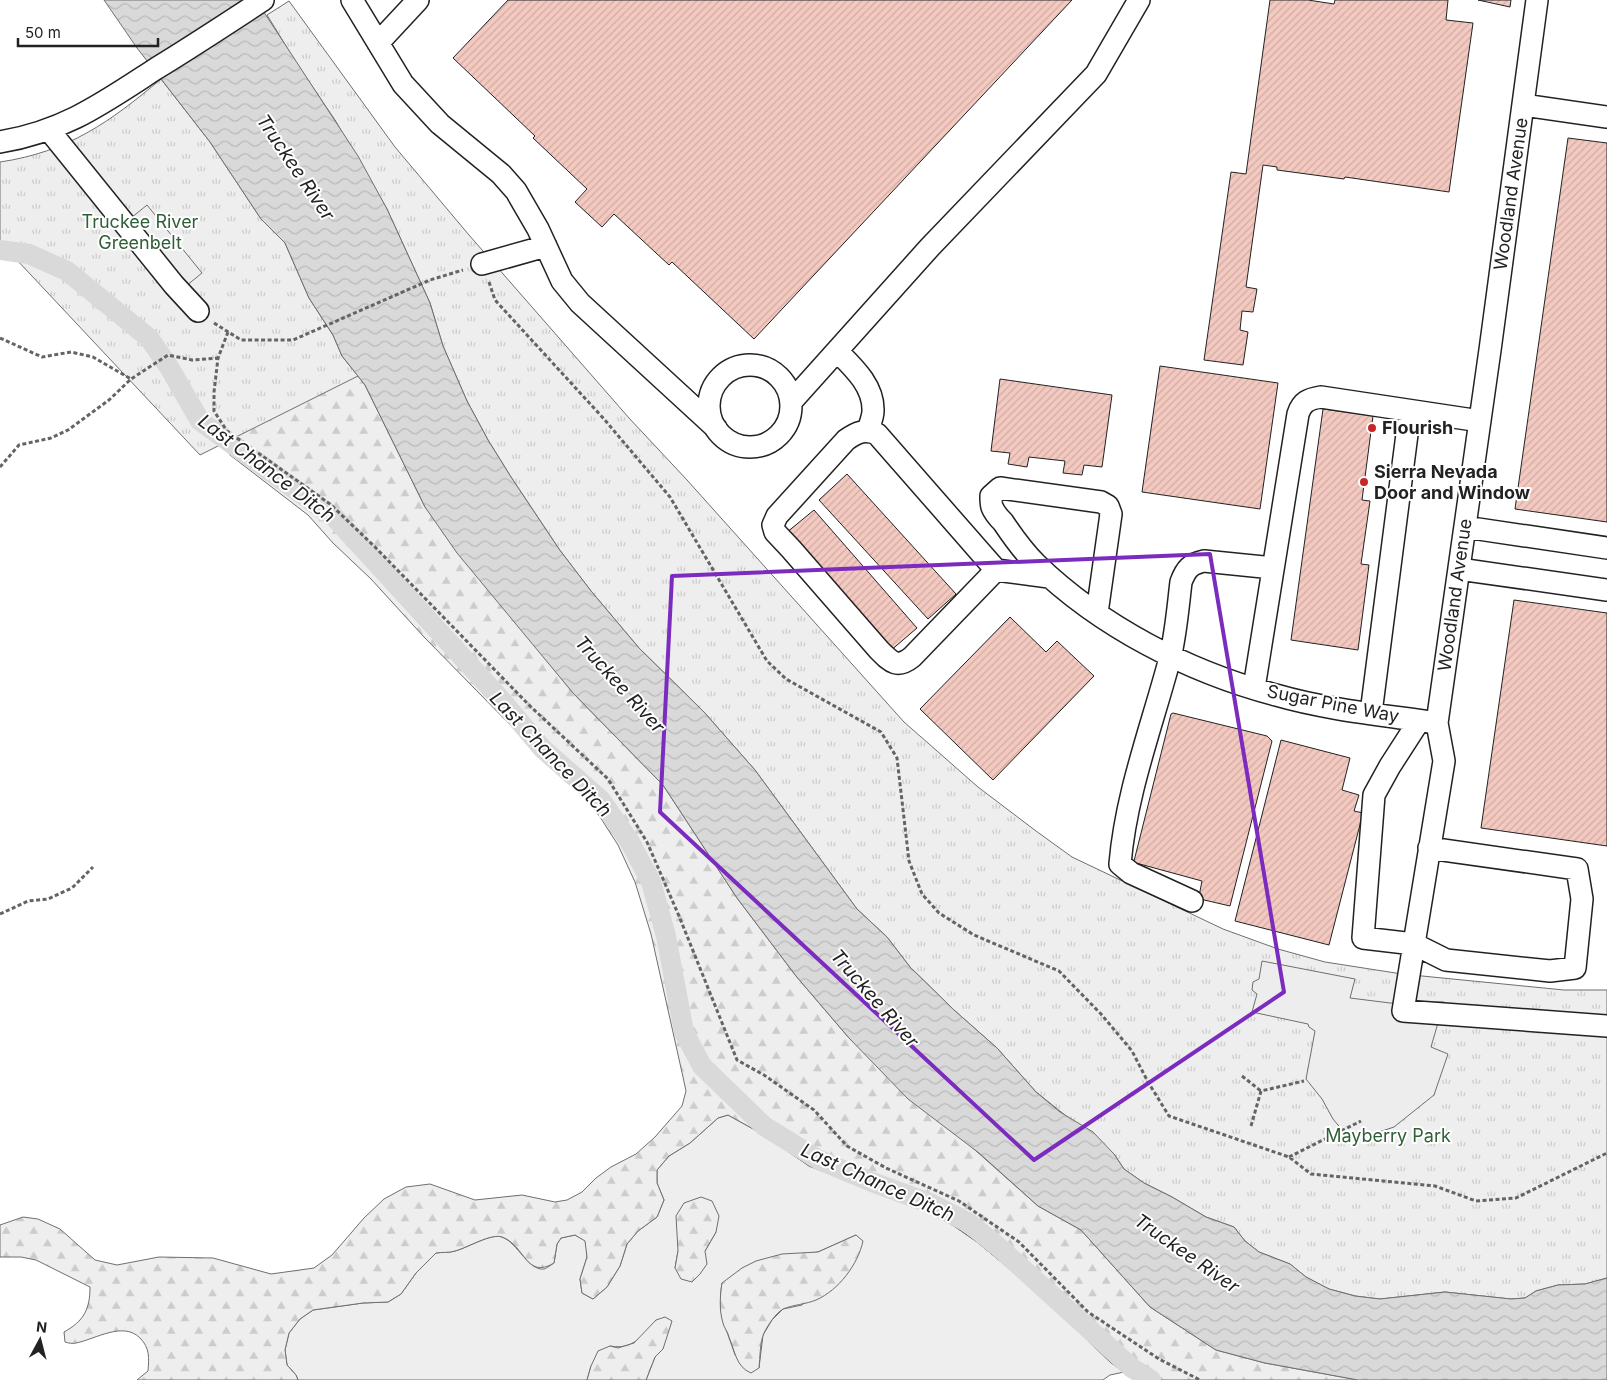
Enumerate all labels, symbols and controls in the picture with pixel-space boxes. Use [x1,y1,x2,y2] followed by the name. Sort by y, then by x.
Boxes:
[18,15,158,47] scale bar
[25,23,61,42] text: 50 m
[252,110,340,225] water label: Truckee River
[1489,116,1532,272] street label: Woodland Avenue
[82,211,199,253] park label: Truckee River Greenbelt
[194,409,340,527] water label: Last Chance Ditch
[1382,417,1453,438] place label: Flourish
[1366,422,1378,434] marker: Flourish
[1374,461,1531,503] place label: Sierra Nevada Door and Window
[1358,476,1370,488] marker: Sierra Nevada Door and Window
[1433,517,1476,673] street label: Woodland Avenue
[570,631,670,738] water label: Truckee River
[1265,680,1401,727] street label: Sugar Pine Way
[485,687,616,822] water label: Last Chance Ditch
[826,944,924,1053] water label: Truckee River
[1325,1125,1451,1146] park label: Mayberry Park
[797,1138,958,1227] water label: Last Chance Ditch
[1130,1209,1244,1299] water label: Truckee River
[15,1315,65,1365] north arrow
[35,1318,48,1336] text: N

